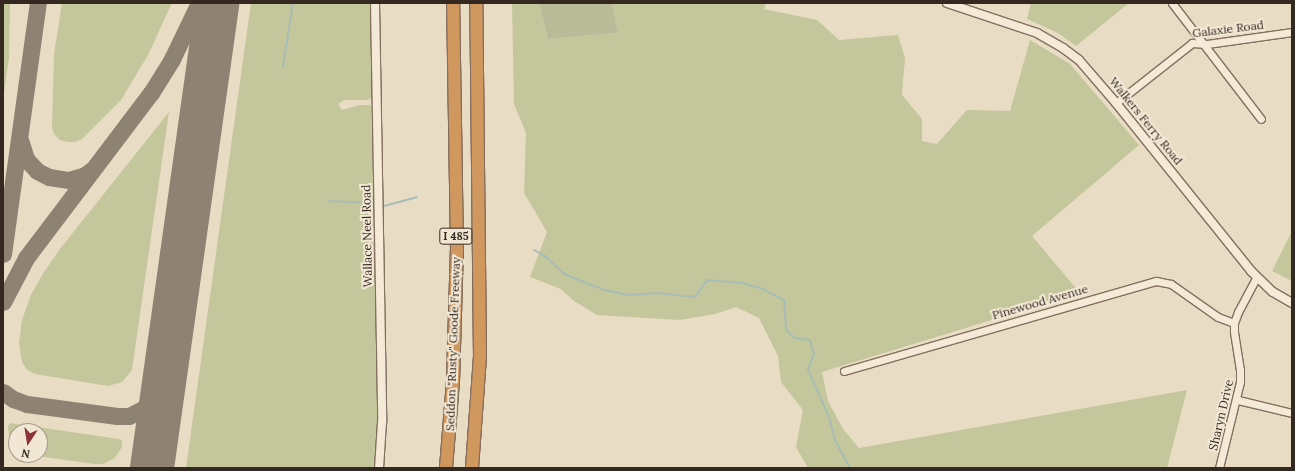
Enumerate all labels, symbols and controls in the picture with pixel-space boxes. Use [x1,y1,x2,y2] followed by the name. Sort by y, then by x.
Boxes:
[1191,17,1265,41] street label: Galaxie Road
[1106,74,1186,168] street label: Walkers Ferry Road
[359,185,375,287] street label: Wallace Neel Road
[439,227,473,245] road number: I 485
[443,257,463,431] street label: Seddon "Rusty" Goode Freeway
[990,281,1090,323] street label: Pinewood Avenue
[1206,378,1236,452] street label: Sharyn Drive
[8,423,48,463] north arrow
[20,446,31,461] text: N

